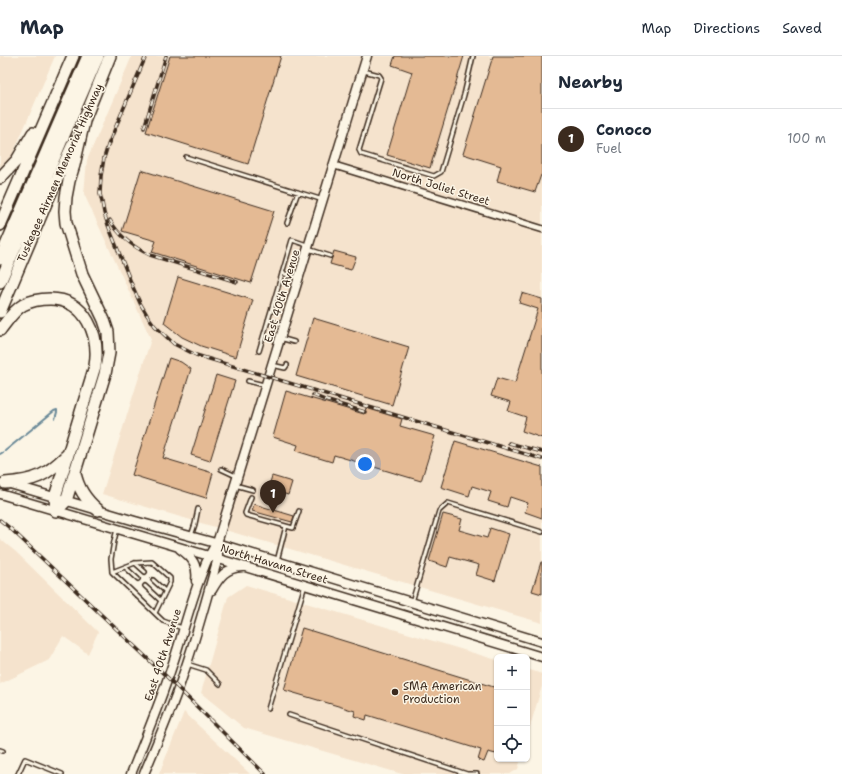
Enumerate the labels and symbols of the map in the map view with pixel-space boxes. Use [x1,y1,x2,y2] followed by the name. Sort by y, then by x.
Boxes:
[14,81,106,265] street label: Tuskegee Airmen Memorial Highway
[390,165,492,209] street label: North Joliet Street
[261,248,303,344] street label: East 40th Avenue
[355,454,375,474] your location
[260,480,286,513] pin: 1
[219,541,330,588] street label: North Havana Street
[141,607,185,703] street label: East 40th Avenue
[403,679,482,707] place label: SMA American Production
[390,687,400,697] marker: SMA American Production

